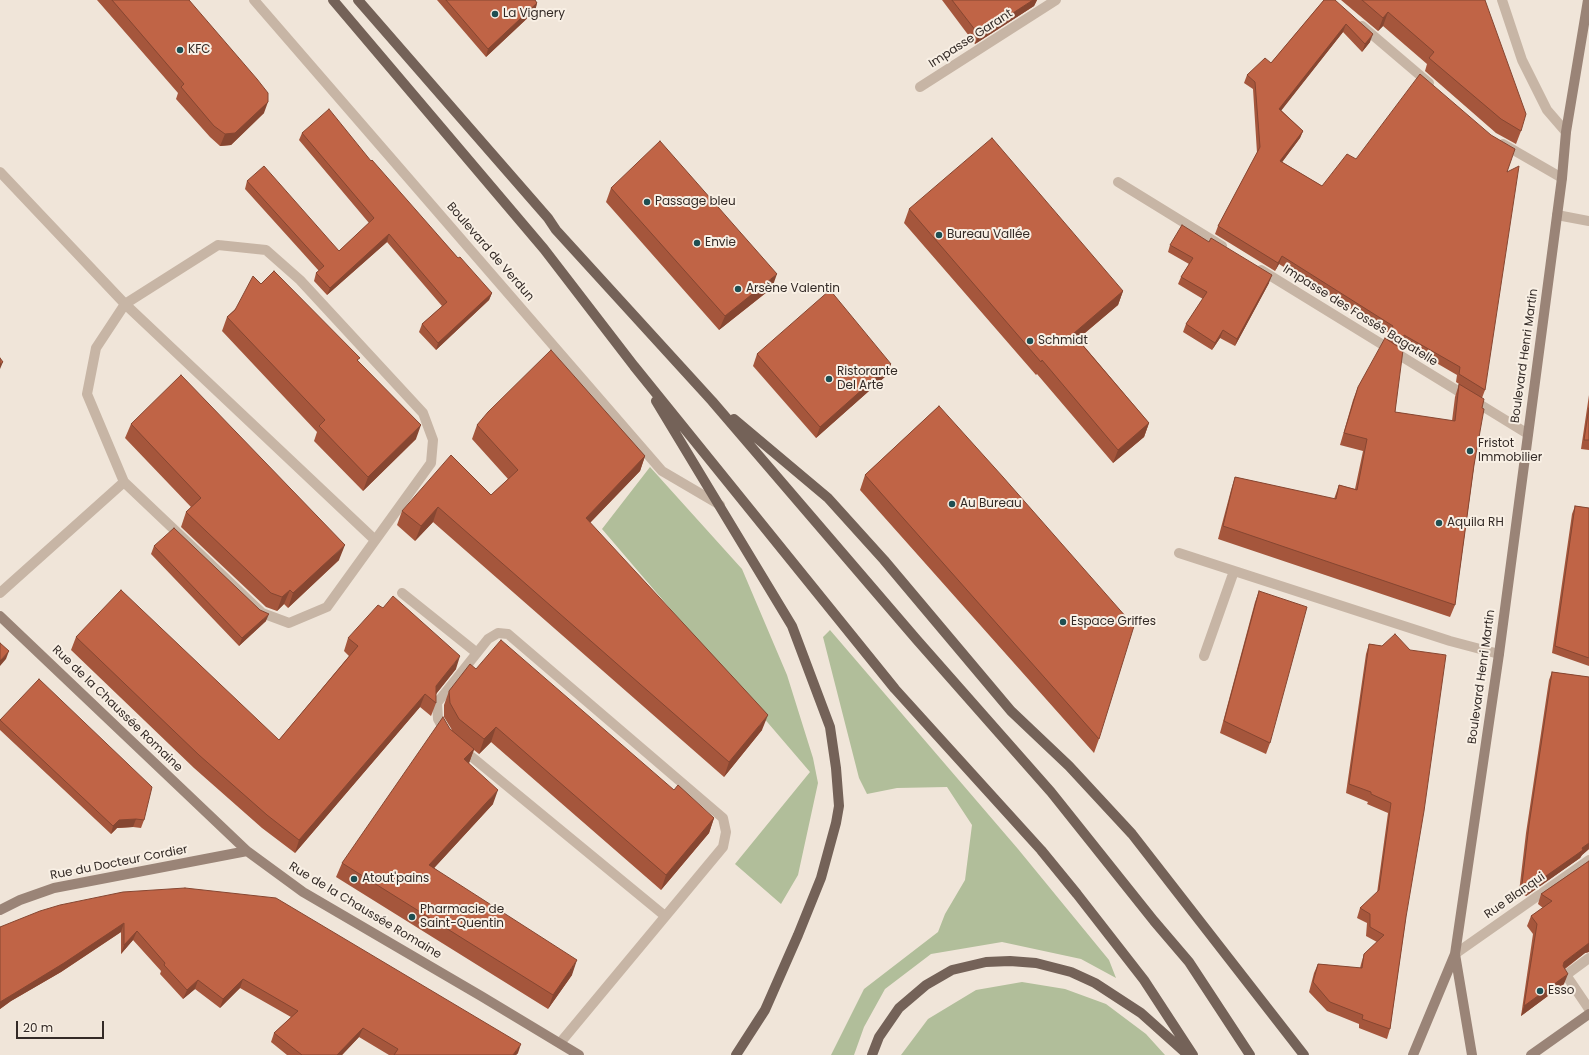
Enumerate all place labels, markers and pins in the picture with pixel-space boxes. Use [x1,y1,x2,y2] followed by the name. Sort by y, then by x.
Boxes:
[503,7,565,21] place label: La Vignery
[490,9,500,19] marker: La Vignery
[188,43,210,57] place label: KFC
[175,45,185,55] marker: KFC
[655,195,736,209] place label: Passage bleu
[642,197,652,207] marker: Passage bleu
[947,228,1030,242] place label: Bureau Vallée
[934,230,944,240] marker: Bureau Vallée
[705,236,736,250] place label: Envie
[692,238,702,248] marker: Envie
[746,282,840,296] place label: Arsène Valentin
[733,284,743,294] marker: Arsène Valentin
[1038,334,1088,348] place label: Schmidt
[1025,336,1035,346] marker: Schmidt
[837,365,898,393] place label: Ristorante Del Arte
[824,374,834,384] marker: Ristorante Del Arte
[1478,437,1542,465] place label: Fristot Immobilier
[1465,446,1475,456] marker: Fristot Immobilier
[960,497,1022,511] place label: Au Bureau
[947,499,957,509] marker: Au Bureau
[1447,516,1504,530] place label: Aquila RH
[1434,518,1444,528] marker: Aquila RH
[1071,615,1156,629] place label: Espace Griffes
[1058,617,1068,627] marker: Espace Griffes
[362,872,429,886] place label: Atout'pains
[349,874,359,884] marker: Atout'pains
[420,903,504,931] place label: Pharmacie de Saint-Quentin
[407,912,417,922] marker: Pharmacie de Saint-Quentin
[1548,984,1574,998] place label: Esso
[1535,986,1545,996] marker: Esso

